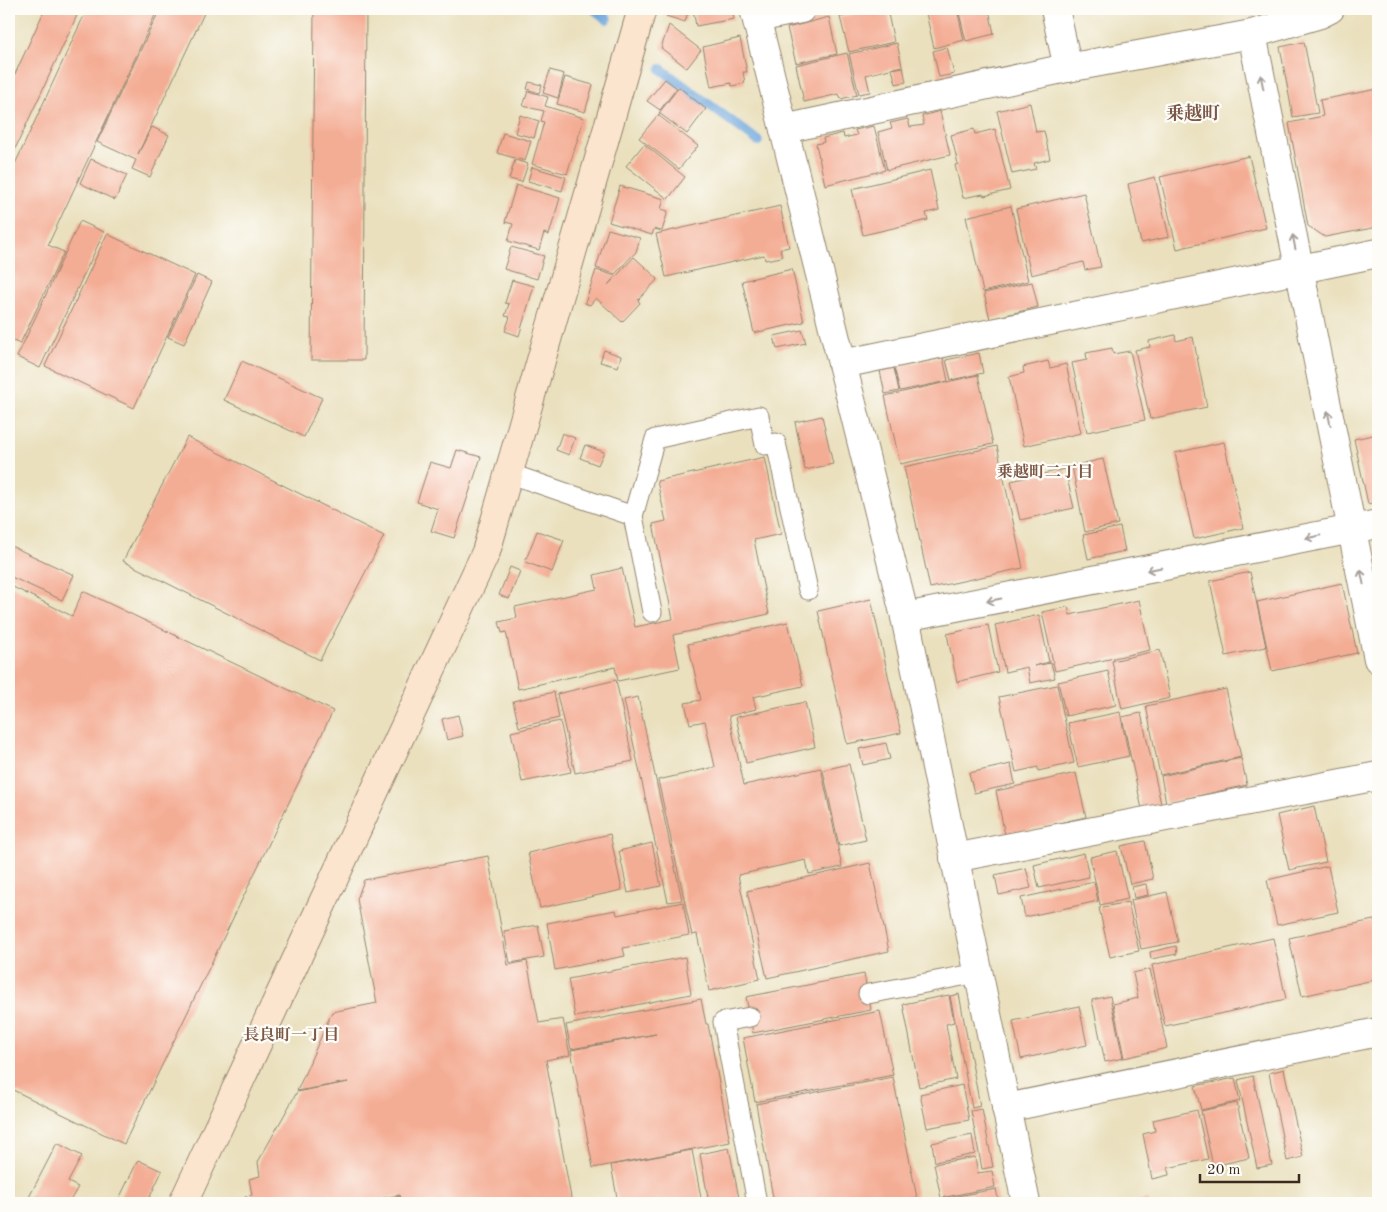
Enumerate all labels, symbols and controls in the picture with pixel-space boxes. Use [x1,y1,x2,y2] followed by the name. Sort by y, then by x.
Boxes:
[1257,75,1266,91] one-way arrow
[1166,103,1220,123] district label: 乗越町
[1289,234,1298,250] one-way arrow
[1324,411,1334,427] one-way arrow
[997,463,1093,481] district label: 乗越町二丁目
[1306,533,1322,542] one-way arrow
[1146,565,1162,574] one-way arrow
[1356,570,1366,586] one-way arrow
[987,596,1003,605] one-way arrow
[243,1026,339,1044] district label: 長良町一丁目
[1200,1152,1298,1184] scale bar
[1207,1163,1241,1178] text: 20 m

